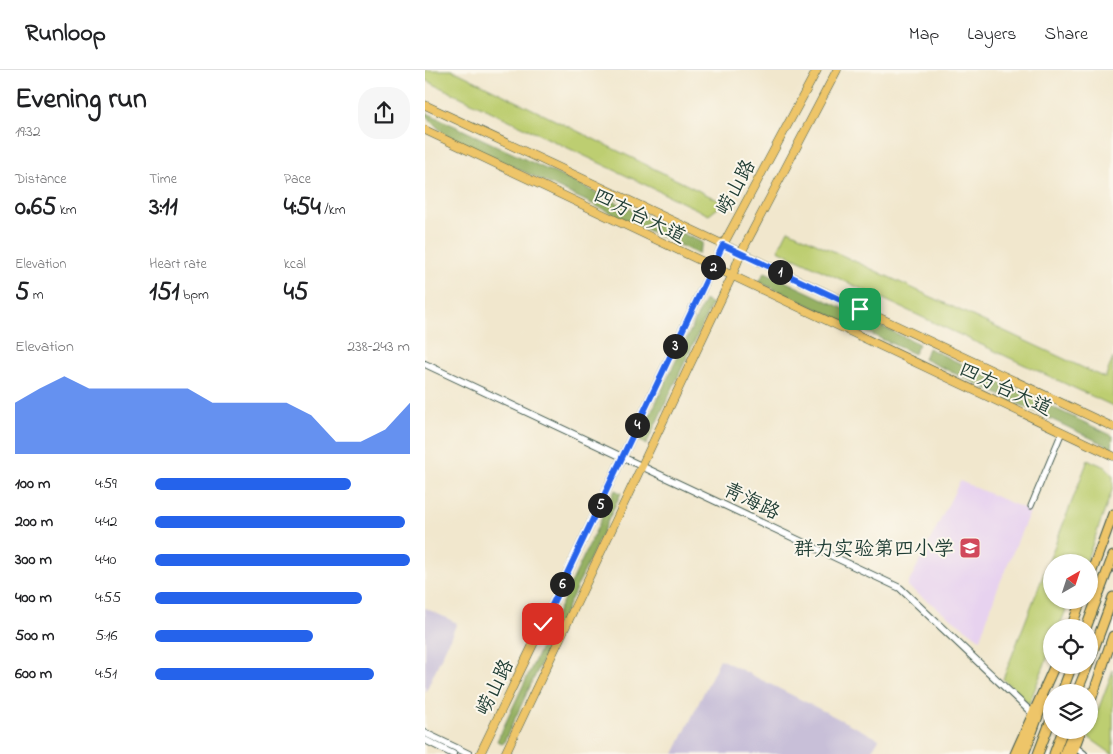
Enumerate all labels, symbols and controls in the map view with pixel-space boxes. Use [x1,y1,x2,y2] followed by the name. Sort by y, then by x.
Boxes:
[25,17,106,52] text: Runloop
[909,22,939,48] text: Map
[967,22,1017,48] text: Layers
[1045,22,1088,48] text: Share
[15,80,147,121] text: Evening run
[358,87,410,139] button: share
[15,120,41,144] text: 19:32
[710,154,765,221] street label: 崂山路
[15,169,67,190] text: Distance
[149,169,177,190] text: Time
[284,169,311,190] text: Pace
[588,182,690,252] street label: 四方台大道
[15,190,56,226] text: 0.65
[149,190,178,226] text: 3:11
[284,190,321,226] text: 4:54
[56,200,77,221] text: km
[321,200,346,221] text: /km
[15,254,66,275] text: Elevation
[149,254,207,275] text: Heart rate
[284,254,306,275] text: kcal
[701,254,725,280] pin: 2
[710,257,717,278] text: 2
[767,260,793,284] pin: 1
[778,262,783,283] text: 1
[15,275,29,311] text: 5
[149,275,180,311] text: 151
[284,275,308,311] text: 45
[29,285,44,306] text: m
[180,285,209,306] text: bpm
[839,288,881,330] pin
[846,295,874,323] icon: arrive
[663,334,687,358] pin: 3
[15,335,74,359] text: Elevation
[347,335,410,359] text: 238–243 m
[673,336,678,357] text: 3
[954,356,1056,425] street label: 四方台大道
[625,412,649,438] pin: 4
[635,415,640,436] text: 4
[15,472,50,496] text: 100 m
[95,472,117,496] text: 4:59
[718,476,785,529] street label: 青海路
[587,492,613,518] pin: 5
[596,495,605,516] text: 5
[15,510,53,534] text: 200 m
[95,510,118,534] text: 4:42
[794,536,954,565] place label: 群力实验第四小学
[958,536,982,560] school or university icon: 群力实验第四小学
[15,548,52,572] text: 300 m
[95,548,116,572] text: 4:40
[1043,554,1097,609] north arrow
[1043,554,1098,739] map controls
[549,572,575,596] pin: 6
[559,574,566,595] text: 6
[15,586,52,610] text: 400 m
[95,586,121,610] text: 4:55
[522,603,564,645] pin
[529,610,557,638] icon: check
[1043,619,1098,674] button: locate
[15,624,54,648] text: 500 m
[95,624,118,648] text: 5:16
[470,654,523,721] street label: 崂山路
[15,662,52,686] text: 600 m
[95,662,117,686] text: 4:51
[1043,684,1098,739] button: layers

